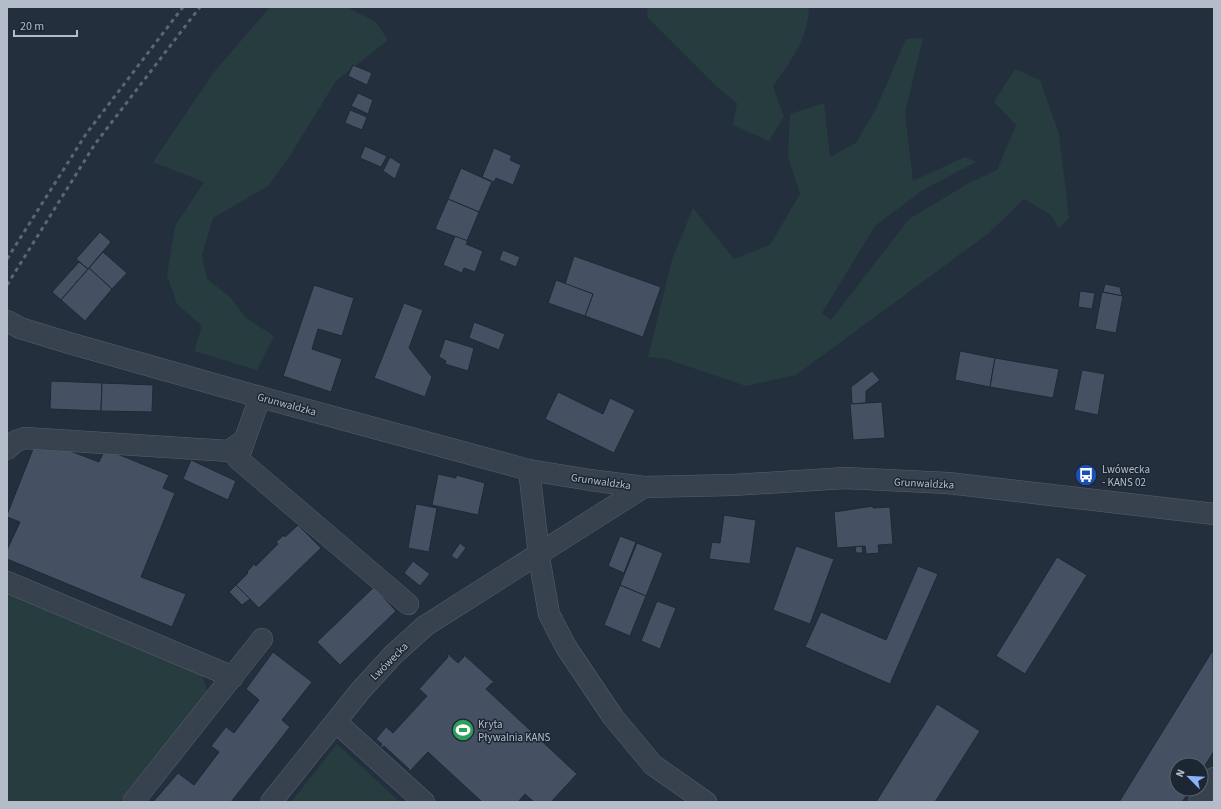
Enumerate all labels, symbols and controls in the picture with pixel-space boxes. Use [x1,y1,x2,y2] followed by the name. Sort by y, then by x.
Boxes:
[14,12,77,38] scale bar
[20,18,44,35] text: 20 m
[256,389,318,420] street label: Grunwaldzka
[1073,462,1099,488] bus stop icon: Lwówecka - KANS 02
[1102,462,1150,490] place label: Lwówecka - KANS 02
[570,470,632,493] street label: Grunwaldzka
[893,474,955,493] street label: Grunwaldzka
[367,639,412,684] street label: Lwówecka
[450,717,476,743] sports icon: Kryta Pływalnia KANS
[478,717,551,745] place label: Kryta Pływalnia KANS
[1169,757,1209,797] north arrow
[1172,767,1189,780] text: N

